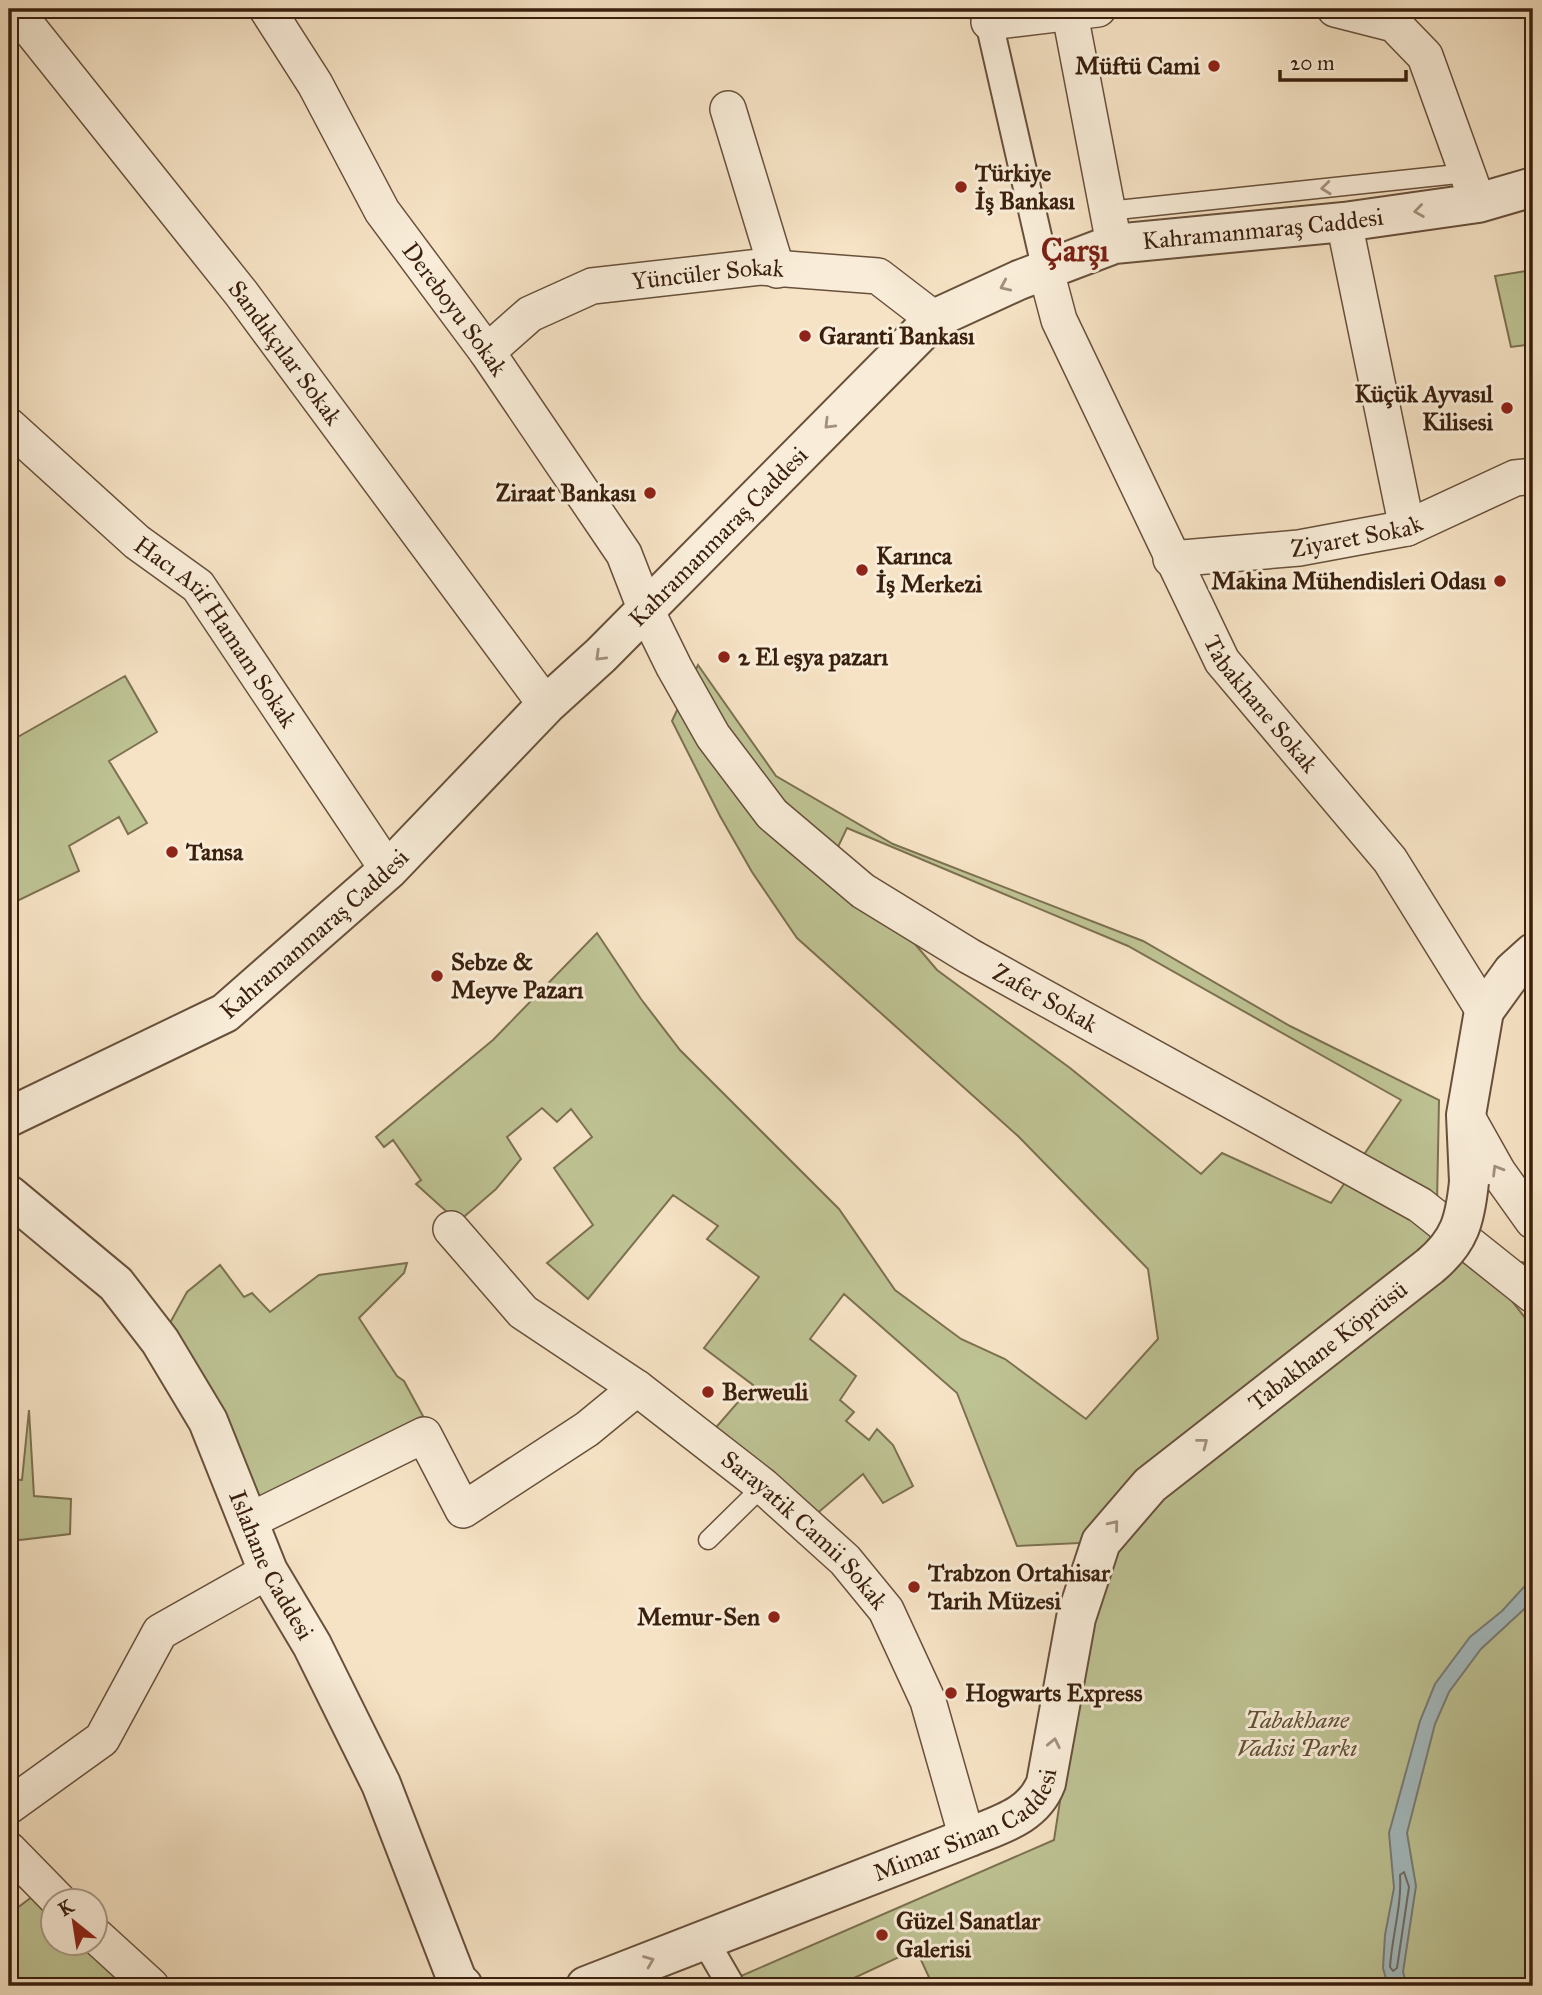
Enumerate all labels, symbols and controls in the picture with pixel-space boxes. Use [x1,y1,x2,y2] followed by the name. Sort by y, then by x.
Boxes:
[1280,38,1406,82] scale bar
[1290,50,1335,76] text: 20 m
[1075,51,1200,81] place label: Müftü Cami
[1206,58,1222,74] marker: Müftü Cami
[974,158,1075,216] place label: Türkiye İş Bankası
[953,179,969,195] marker: Türkiye İş Bankası
[1320,180,1331,195] one-way arrow
[1141,202,1386,256] street label: Kahramanmaraş Caddesi
[1413,204,1425,219] one-way arrow
[1041,231,1109,271] district label: Çarşı
[396,236,515,383] street label: Dereboyu Sokak
[630,252,786,296] street label: Yüncüler Sokak
[222,274,349,432] street label: Sandıkçılar Sokak
[1000,278,1012,292] one-way arrow
[819,321,975,351] place label: Garanti Bankası
[797,328,813,344] marker: Garanti Bankası
[1354,379,1493,437] place label: Küçük Ayvasıl Kilisesi
[1499,400,1515,416] marker: Küçük Ayvasıl Kilisesi
[824,416,837,429] one-way arrow
[622,440,815,633] street label: Kahramanmaraş Caddesi
[496,478,636,508] place label: Ziraat Bankası
[642,485,658,501] marker: Ziraat Bankası
[1290,508,1428,564] street label: Ziyaret Sokak
[128,530,304,734] street label: Hacı Arif Hamam Sokak
[876,541,983,599] place label: Karınca İş Merkezi
[854,562,870,578] marker: Karınca İş Merkezi
[1211,566,1486,596] place label: Makina Mühendisleri Odası
[1492,573,1508,589] marker: Makina Mühendisleri Odası
[1197,630,1325,779] street label: Tabakhane Sokak
[738,642,888,672] place label: 2 El eşya pazarı
[595,647,608,660] one-way arrow
[716,649,732,665] marker: 2 El eşya pazarı
[185,837,244,867] place label: Tansa
[214,842,415,1026] street label: Kahramanmaraş Caddesi
[164,844,180,860] marker: Tansa
[451,947,584,1005] place label: Sebze & Meyve Pazarı
[987,957,1104,1040] street label: Zafer Sokak
[429,968,445,984] marker: Sebze & Meyve Pazarı
[1492,1164,1505,1177] one-way arrow
[1242,1274,1414,1417] street label: Tabakhane Köprüsü
[722,1377,809,1407] place label: Berweuli
[700,1384,716,1400] marker: Berweuli
[1196,1438,1208,1451] one-way arrow
[715,1444,895,1616] street label: Sarayatik Camii Sokak
[222,1486,321,1646] street label: Islahane Caddesi
[1105,1521,1118,1533] one-way arrow
[927,1558,1111,1616] place label: Trabzon Ortahisar Tarih Müzesi
[906,1579,922,1595] marker: Trabzon Ortahisar Tarih Müzesi
[637,1602,760,1632] place label: Memur-Sen
[766,1609,782,1625] marker: Memur-Sen
[965,1678,1143,1708] place label: Hogwarts Express
[943,1685,959,1701] marker: Hogwarts Express
[1237,1705,1357,1763] park label: Tabakhane Vadisi Parkı
[1046,1737,1061,1749] one-way arrow
[869,1766,1063,1888] street label: Mimar Sinan Caddesi
[38,1886,108,1956] north arrow
[54,1894,79,1921] text: K
[896,1906,1041,1964] place label: Güzel Sanatlar Galerisi
[874,1927,890,1943] marker: Güzel Sanatlar Galerisi
[643,1955,655,1969] one-way arrow

